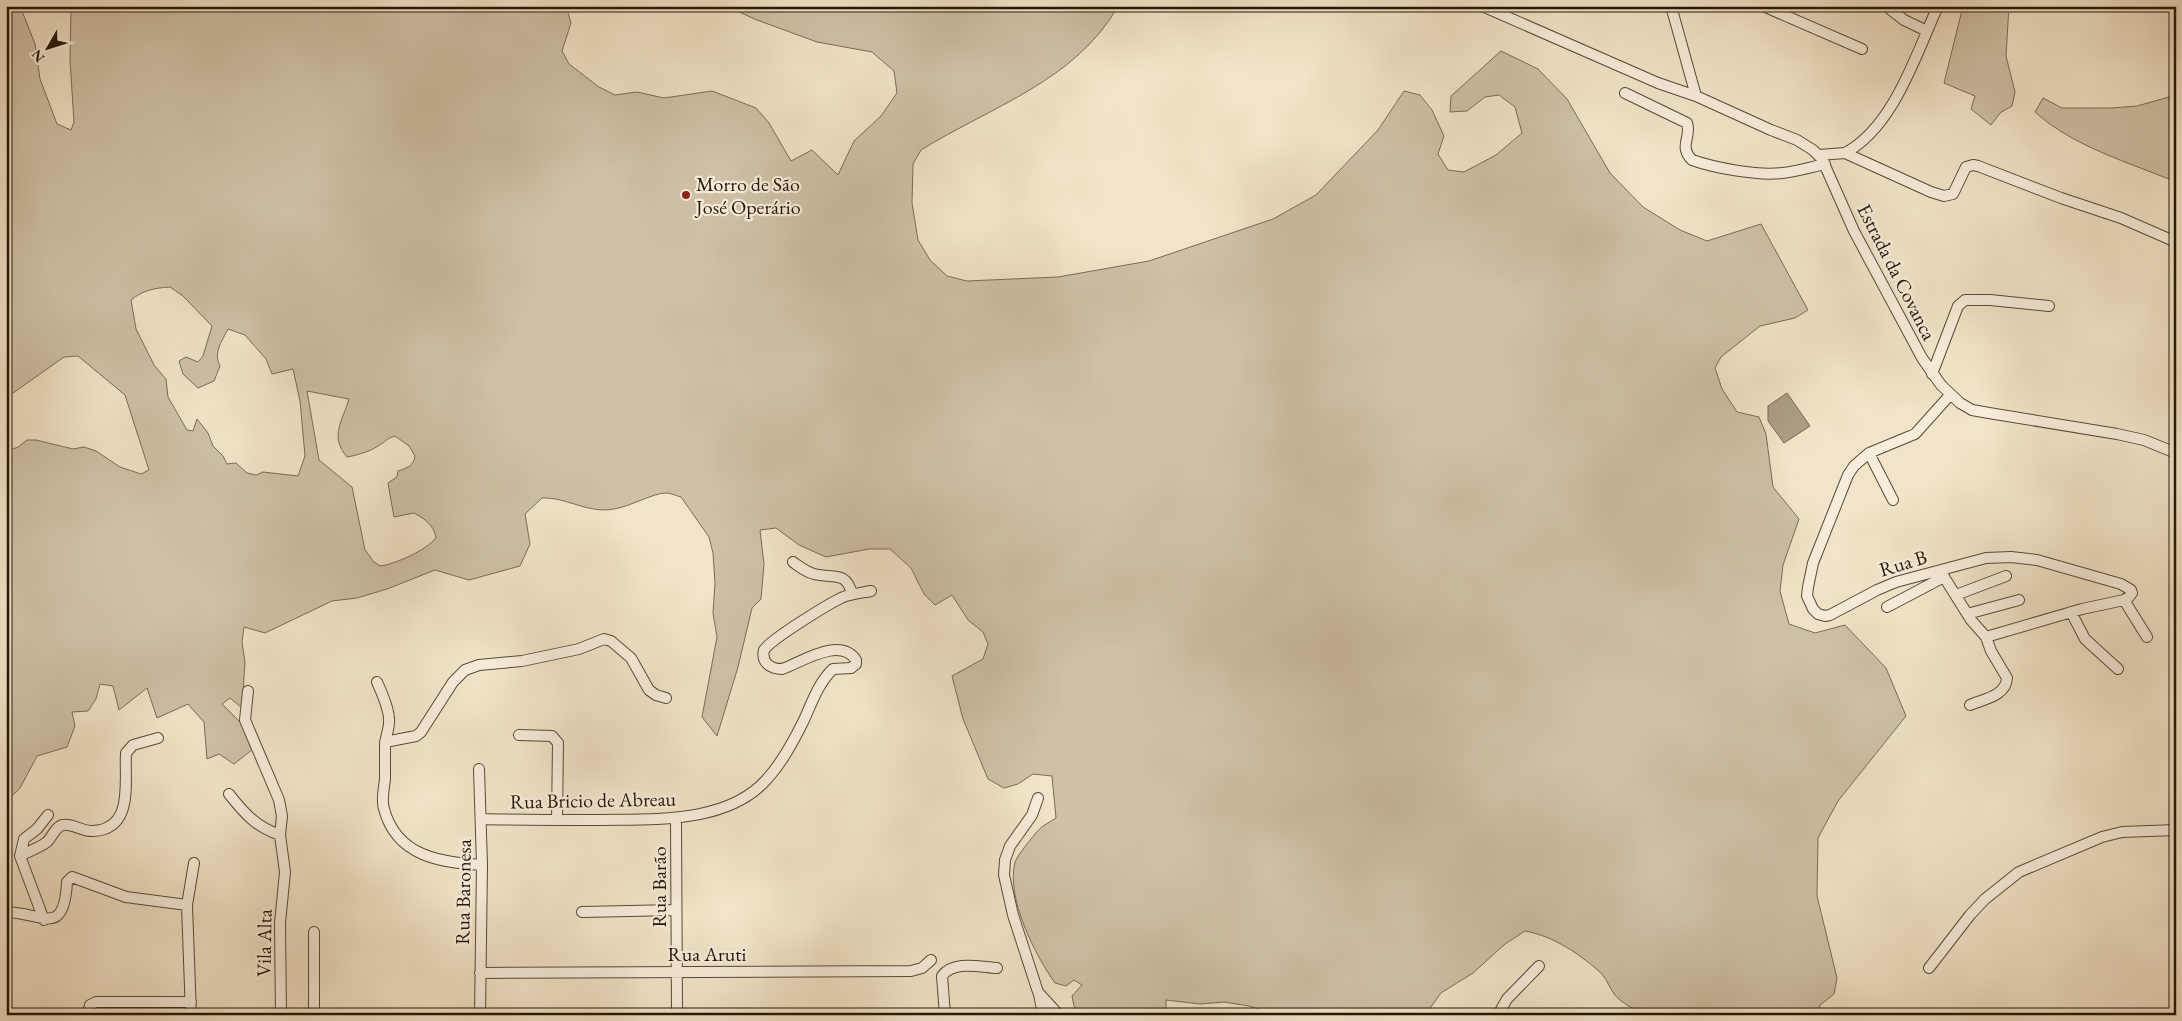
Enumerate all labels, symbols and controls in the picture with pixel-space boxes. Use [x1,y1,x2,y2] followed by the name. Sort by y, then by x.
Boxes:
[22,22,72,72] north arrow
[27,46,48,66] text: N
[694,171,801,220] place label: Morro de São José Operário
[680,189,692,201] marker: Morro de São José Operário
[1851,199,1943,345] street label: Estrada da Covanca
[1876,543,1930,583] street label: Rua B
[510,786,677,814] street label: Rua Bricio de Abreau
[449,839,477,945] street label: Rua Baronesa
[646,846,672,928] street label: Rua Barão
[250,909,278,977] street label: Vila Alta
[667,941,747,967] street label: Rua Aruti

